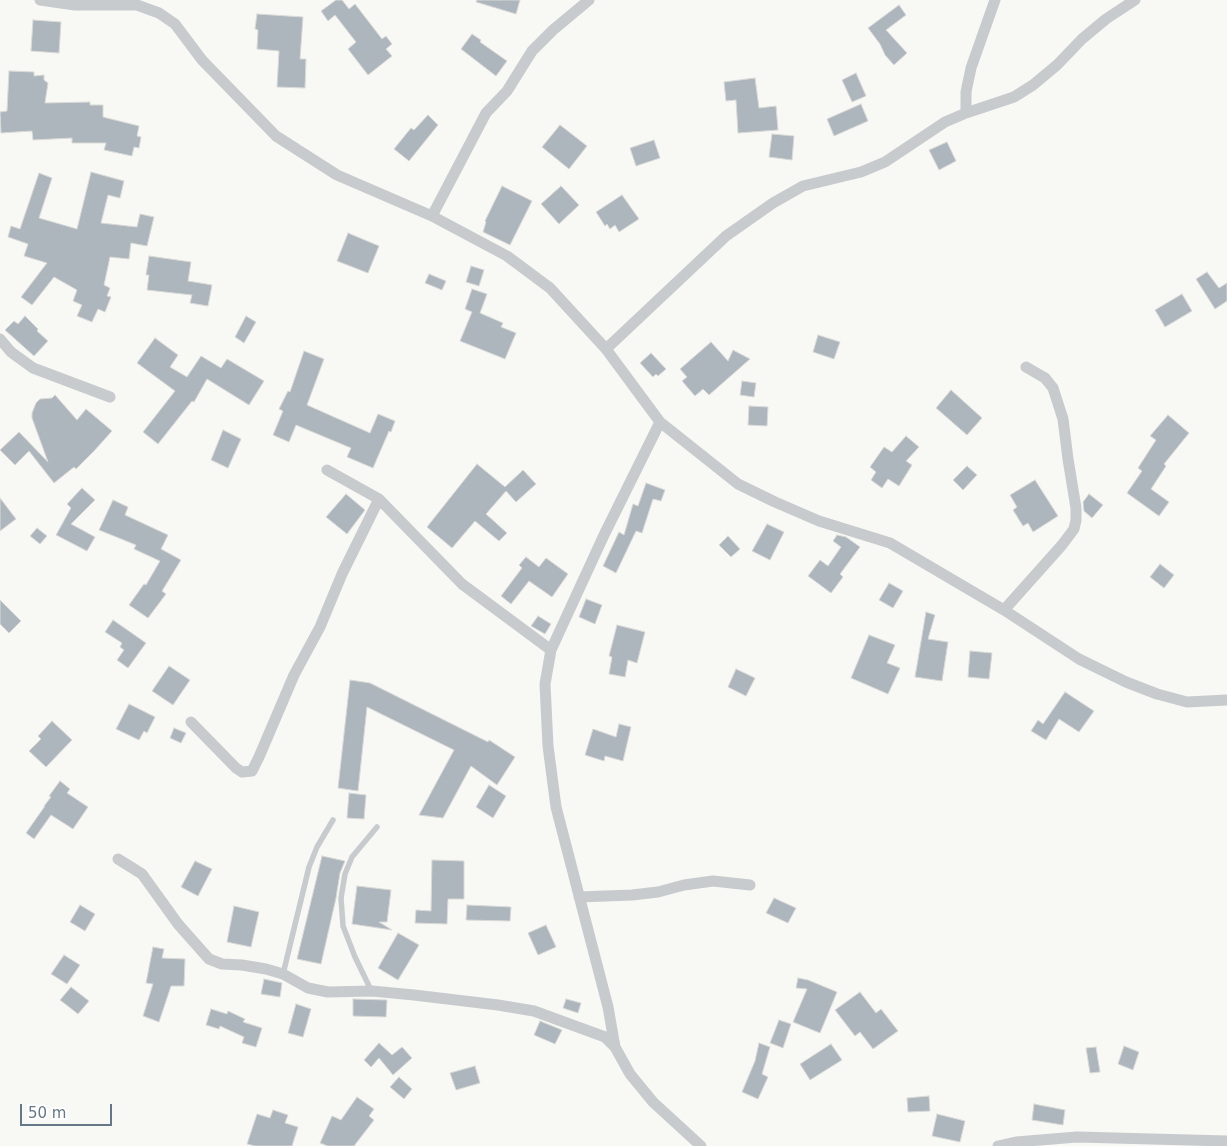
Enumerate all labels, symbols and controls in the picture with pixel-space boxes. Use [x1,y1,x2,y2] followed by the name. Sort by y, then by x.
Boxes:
[22,1094,115,1126] scale bar
[28,1104,66,1122] text: 50 m

